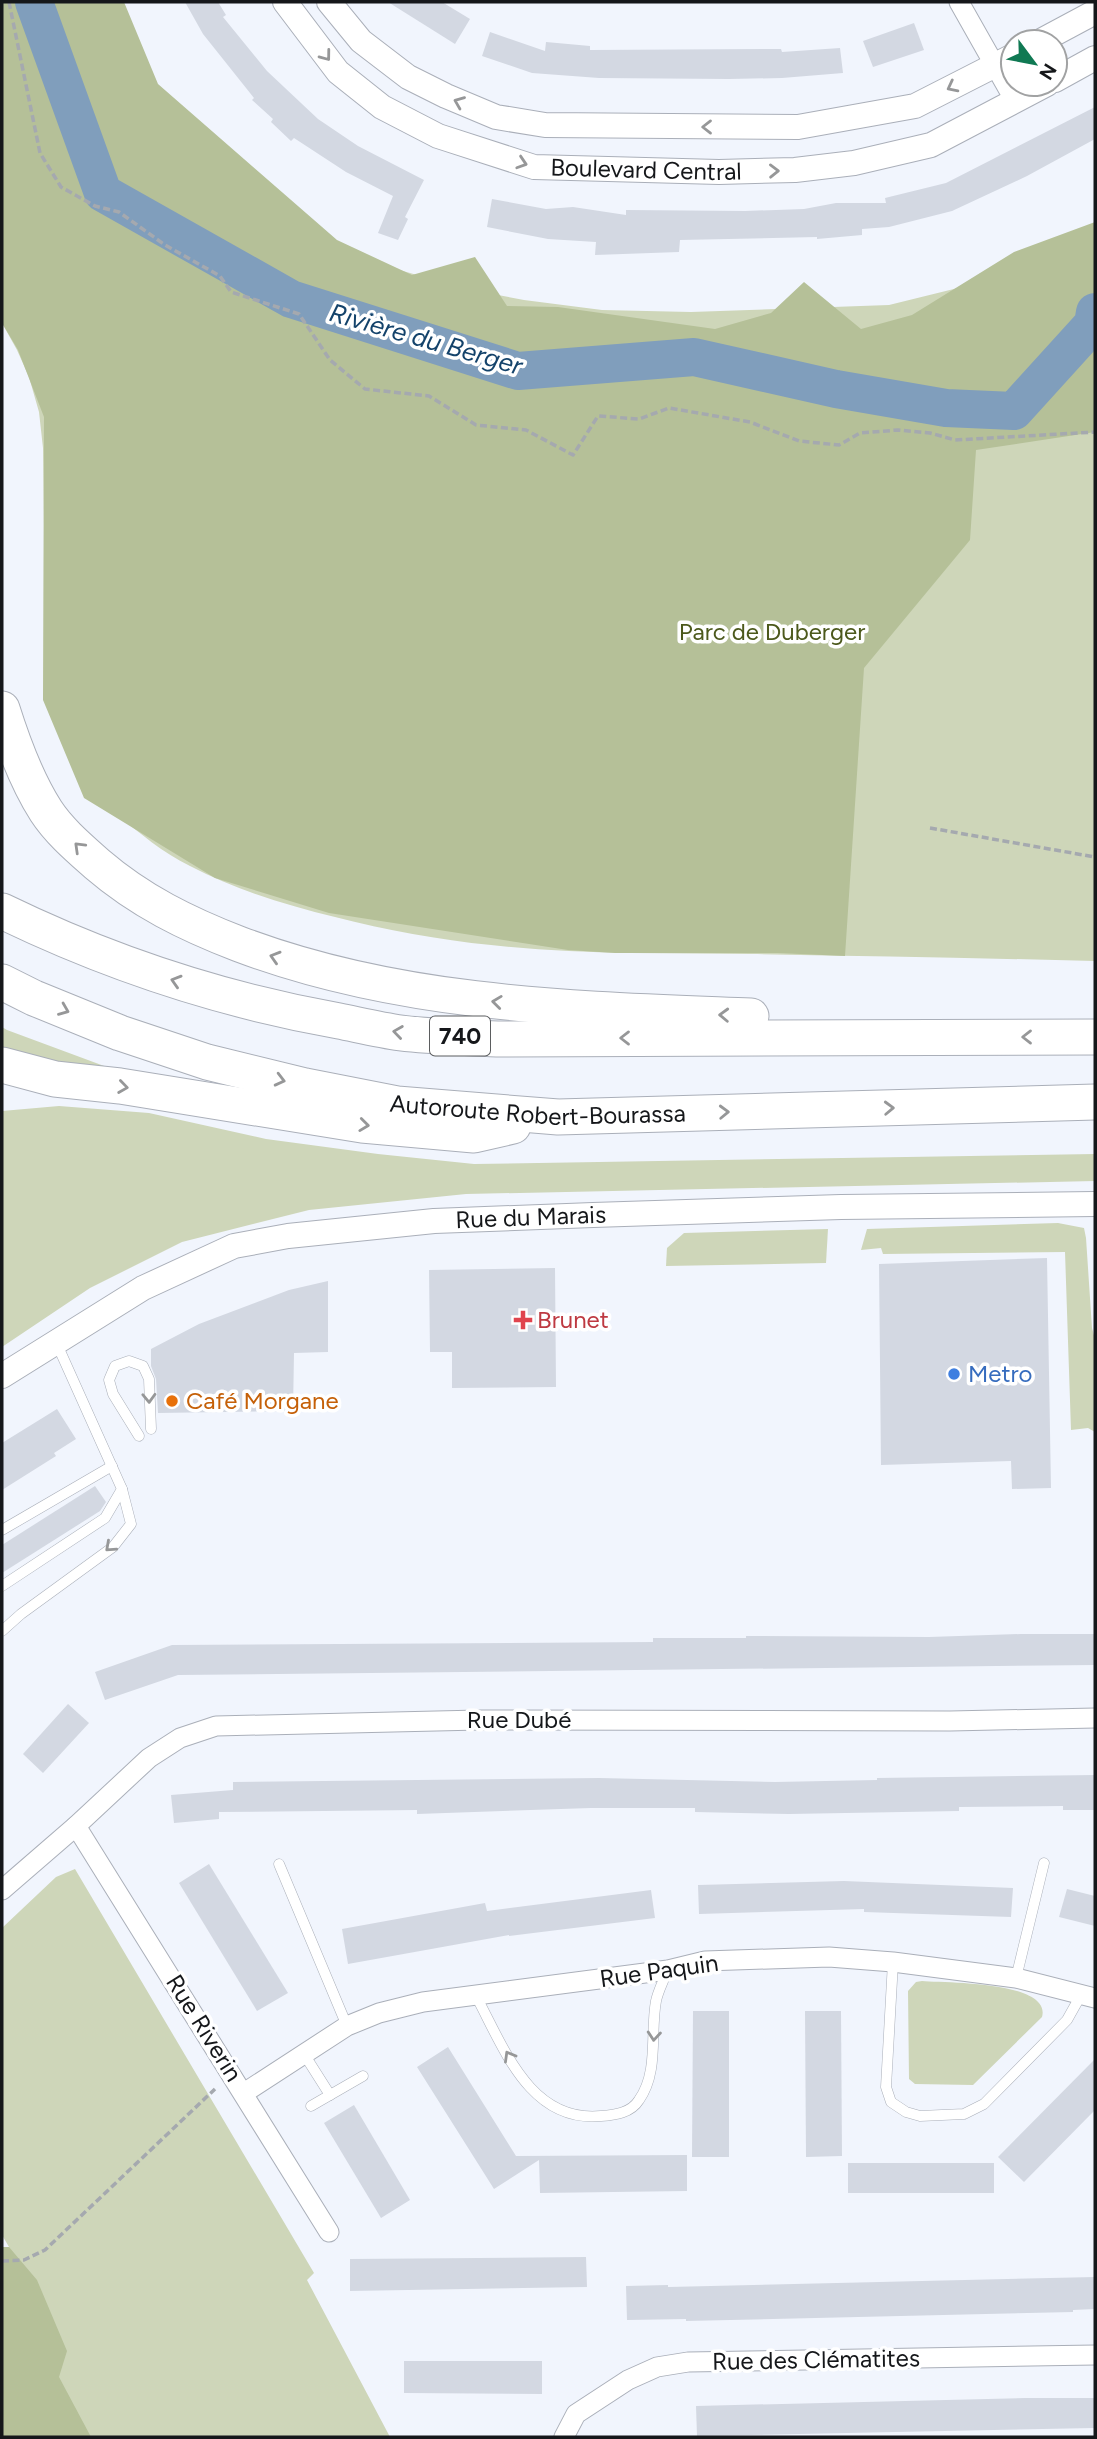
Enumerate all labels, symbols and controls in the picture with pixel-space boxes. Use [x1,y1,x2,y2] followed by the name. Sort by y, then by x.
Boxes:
[999,28,1069,98] north arrow
[318,48,331,61] one-way arrow
[1034,59,1062,84] text: N
[947,78,959,92] one-way arrow
[453,96,465,110] one-way arrow
[701,119,712,135] one-way arrow
[550,152,742,186] street label: Boulevard Central
[516,155,528,169] one-way arrow
[769,163,780,178] one-way arrow
[326,296,527,382] water label: Rivière du Berger
[679,617,865,646] park label: Parc de Duberger
[74,842,87,855] one-way arrow
[269,950,281,965] one-way arrow
[171,975,183,989] one-way arrow
[491,995,503,1010] one-way arrow
[57,1002,69,1016] one-way arrow
[719,1007,730,1022] one-way arrow
[430,1016,490,1056] road number: 740
[392,1024,404,1039] one-way arrow
[1021,1029,1032,1045] one-way arrow
[619,1030,630,1046] one-way arrow
[274,1072,286,1086] one-way arrow
[117,1079,129,1094] one-way arrow
[389,1088,686,1131] street label: Autoroute Robert-Bourassa
[884,1100,895,1115] one-way arrow
[719,1105,730,1120] one-way arrow
[358,1117,370,1132] one-way arrow
[455,1200,607,1234] street label: Rue du Marais
[537,1305,609,1334] place label: Brunet
[515,1312,531,1328] marker: Brunet
[968,1359,1033,1388] place label: Metro
[946,1366,962,1382] marker: Metro
[186,1386,339,1415] place label: Café Morgane
[142,1393,157,1404] one-way arrow
[164,1393,180,1409] marker: Café Morgane
[105,1539,118,1551] one-way arrow
[467,1705,571,1734] street label: Rue Dubé
[598,1948,720,1993] street label: Rue Paquin
[160,1969,249,2086] street label: Rue Riverin
[647,2031,662,2042] one-way arrow
[504,2051,517,2064] one-way arrow
[712,2343,920,2376] street label: Rue des Clématites

